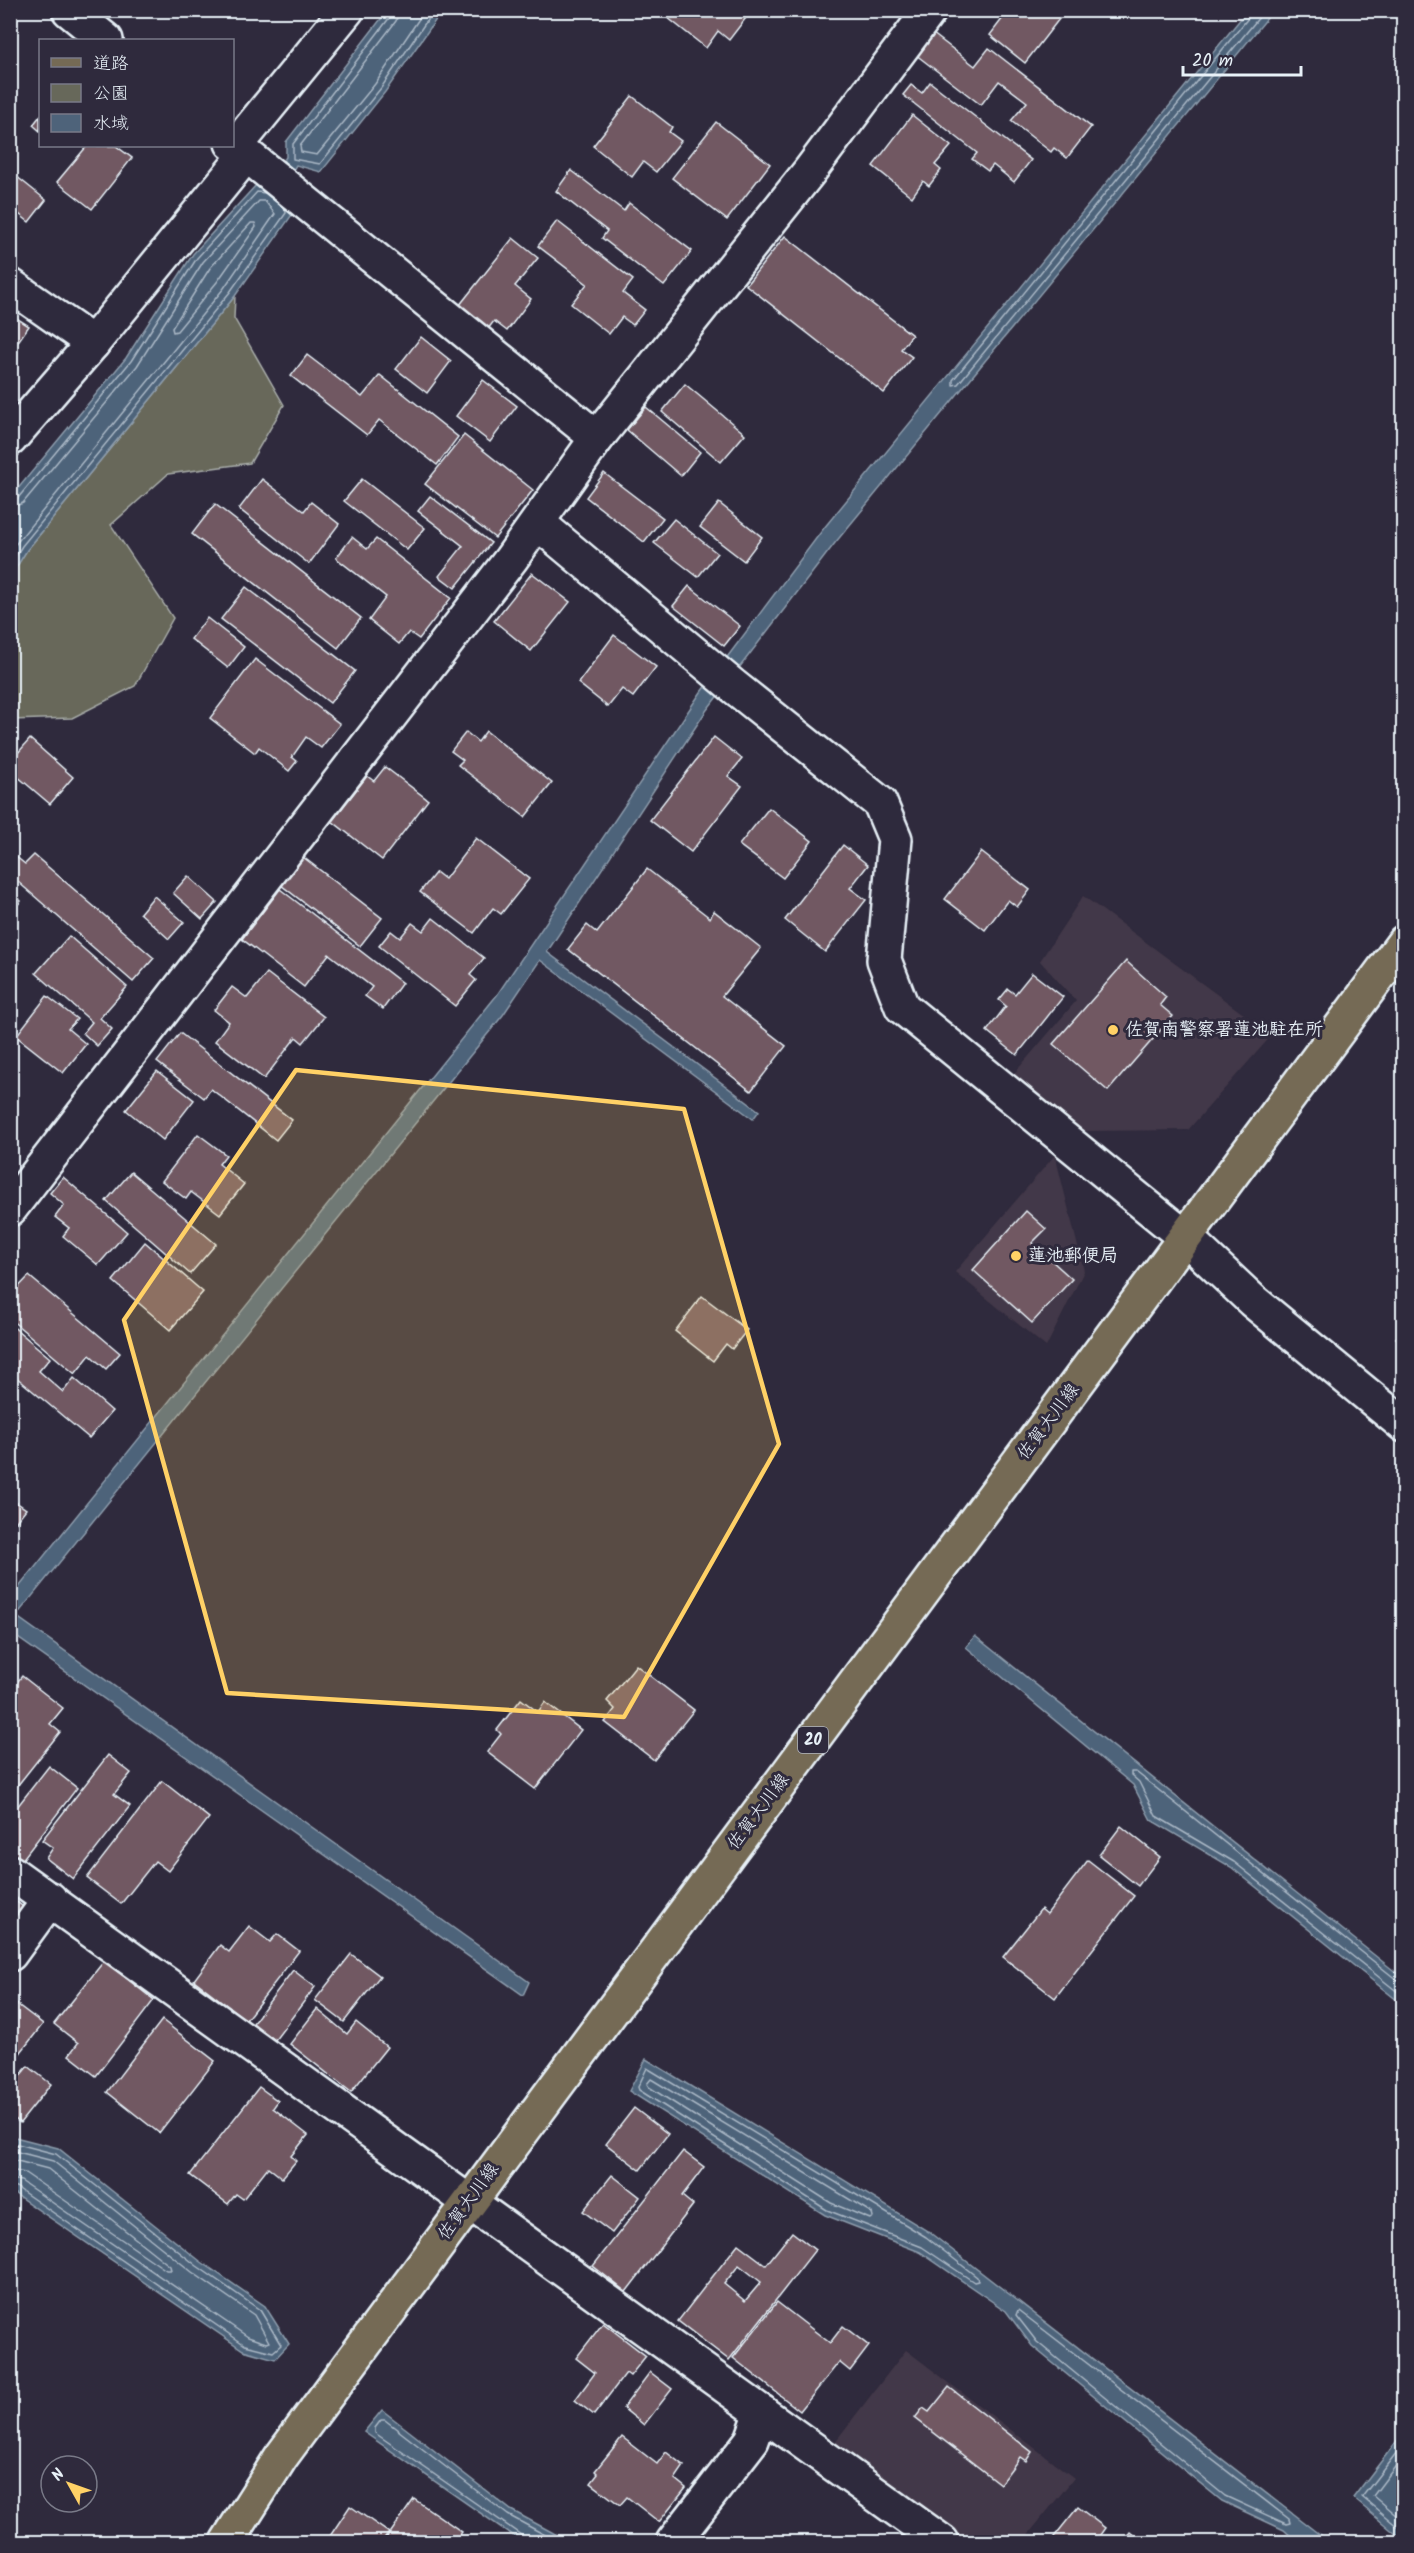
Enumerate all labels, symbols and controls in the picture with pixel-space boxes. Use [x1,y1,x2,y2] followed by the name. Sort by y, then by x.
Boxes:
[39,39,234,147] legend
[1183,39,1302,77] scale bar
[1192,47,1233,76] text: 20 m
[93,50,129,79] text: 道路
[93,80,129,109] text: 公園
[93,110,129,139] text: 水域
[1125,1016,1323,1045] place label: 佐賀南警察署蓮池駐在所
[1106,1023,1120,1037] marker: 佐賀南警察署蓮池駐在所
[1028,1242,1118,1271] place label: 蓮池郵便局
[1009,1249,1023,1263] marker: 蓮池郵便局
[1010,1377,1088,1467] street label: 佐賀大川線
[798,1727,828,1753] road number: 20
[720,1767,798,1857] street label: 佐賀大川線
[431,2157,507,2247] street label: 佐賀大川線
[39,2454,99,2514] north arrow
[46,2463,71,2487] text: N

